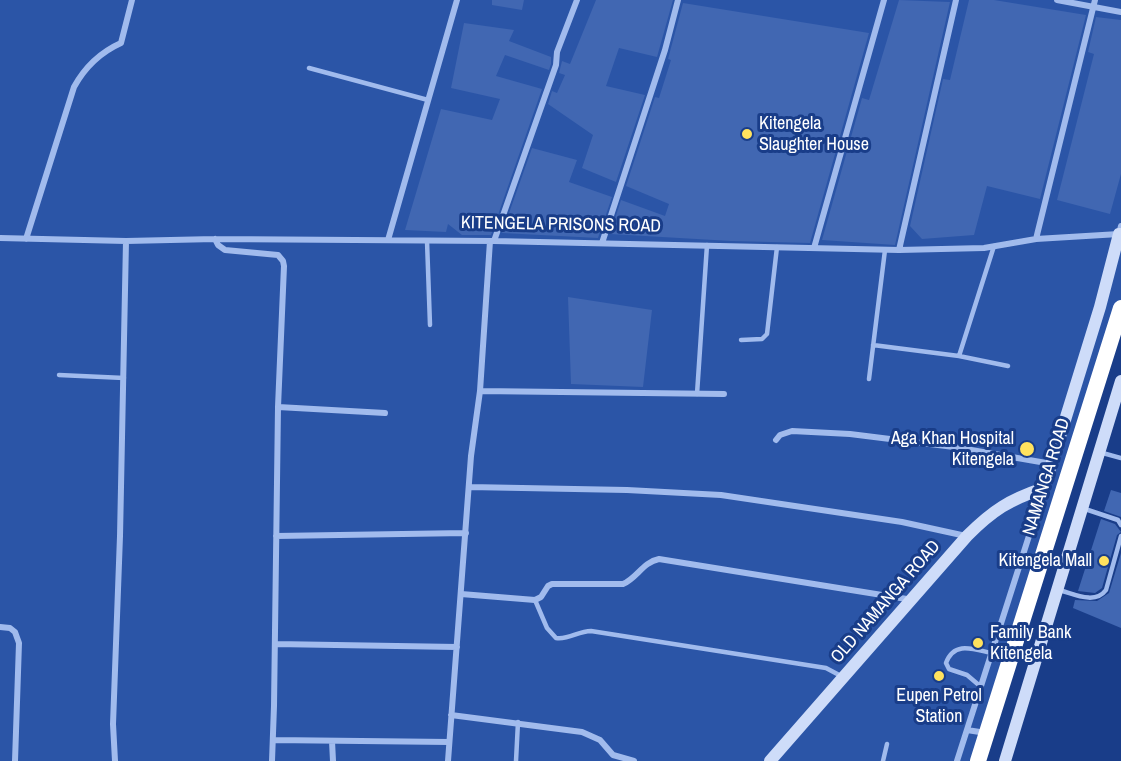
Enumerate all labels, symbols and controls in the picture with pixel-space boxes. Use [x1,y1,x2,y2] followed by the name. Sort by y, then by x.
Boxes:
[759,113,869,156] place label: Kitengela Slaughter House
[740,127,754,141] marker: Kitengela Slaughter House
[461,212,661,238] street label: KITENGELA PRISONS ROAD
[1019,416,1075,538] street label: NAMANGA ROAD
[891,428,1014,470] place label: Aga Khan Hospital Kitengela
[1018,440,1036,458] marker: Aga Khan Hospital Kitengela
[827,536,945,668] street label: OLD NAMANGA ROAD
[998,550,1092,572] place label: Kitengela Mall
[1097,554,1111,568] marker: Kitengela Mall
[990,622,1071,664] place label: Family Bank Kitengela
[971,636,985,650] marker: Family Bank Kitengela
[932,669,946,683] marker: Eupen Petrol Station
[896,685,982,728] place label: Eupen Petrol Station

